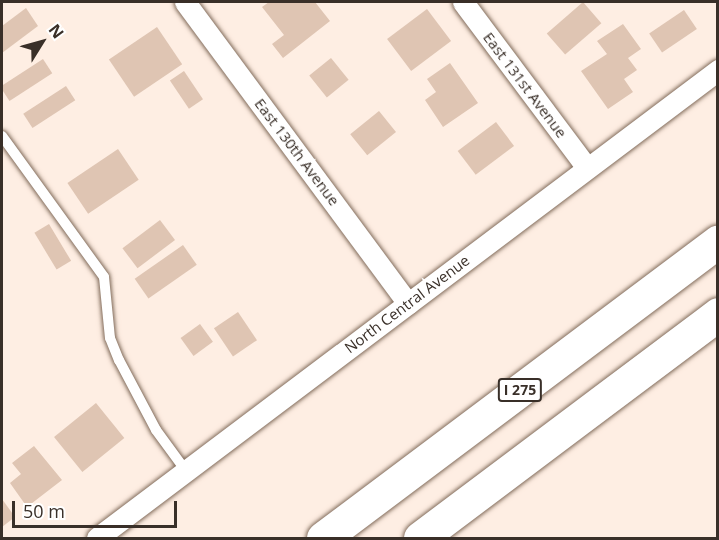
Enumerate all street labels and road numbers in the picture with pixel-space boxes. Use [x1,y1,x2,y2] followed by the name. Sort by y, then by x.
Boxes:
[479,29,571,141] street label: East 131st Avenue
[251,95,343,209] street label: East 130th Avenue
[341,251,473,357] street label: North Central Avenue
[498,379,542,401] road number: I 275

